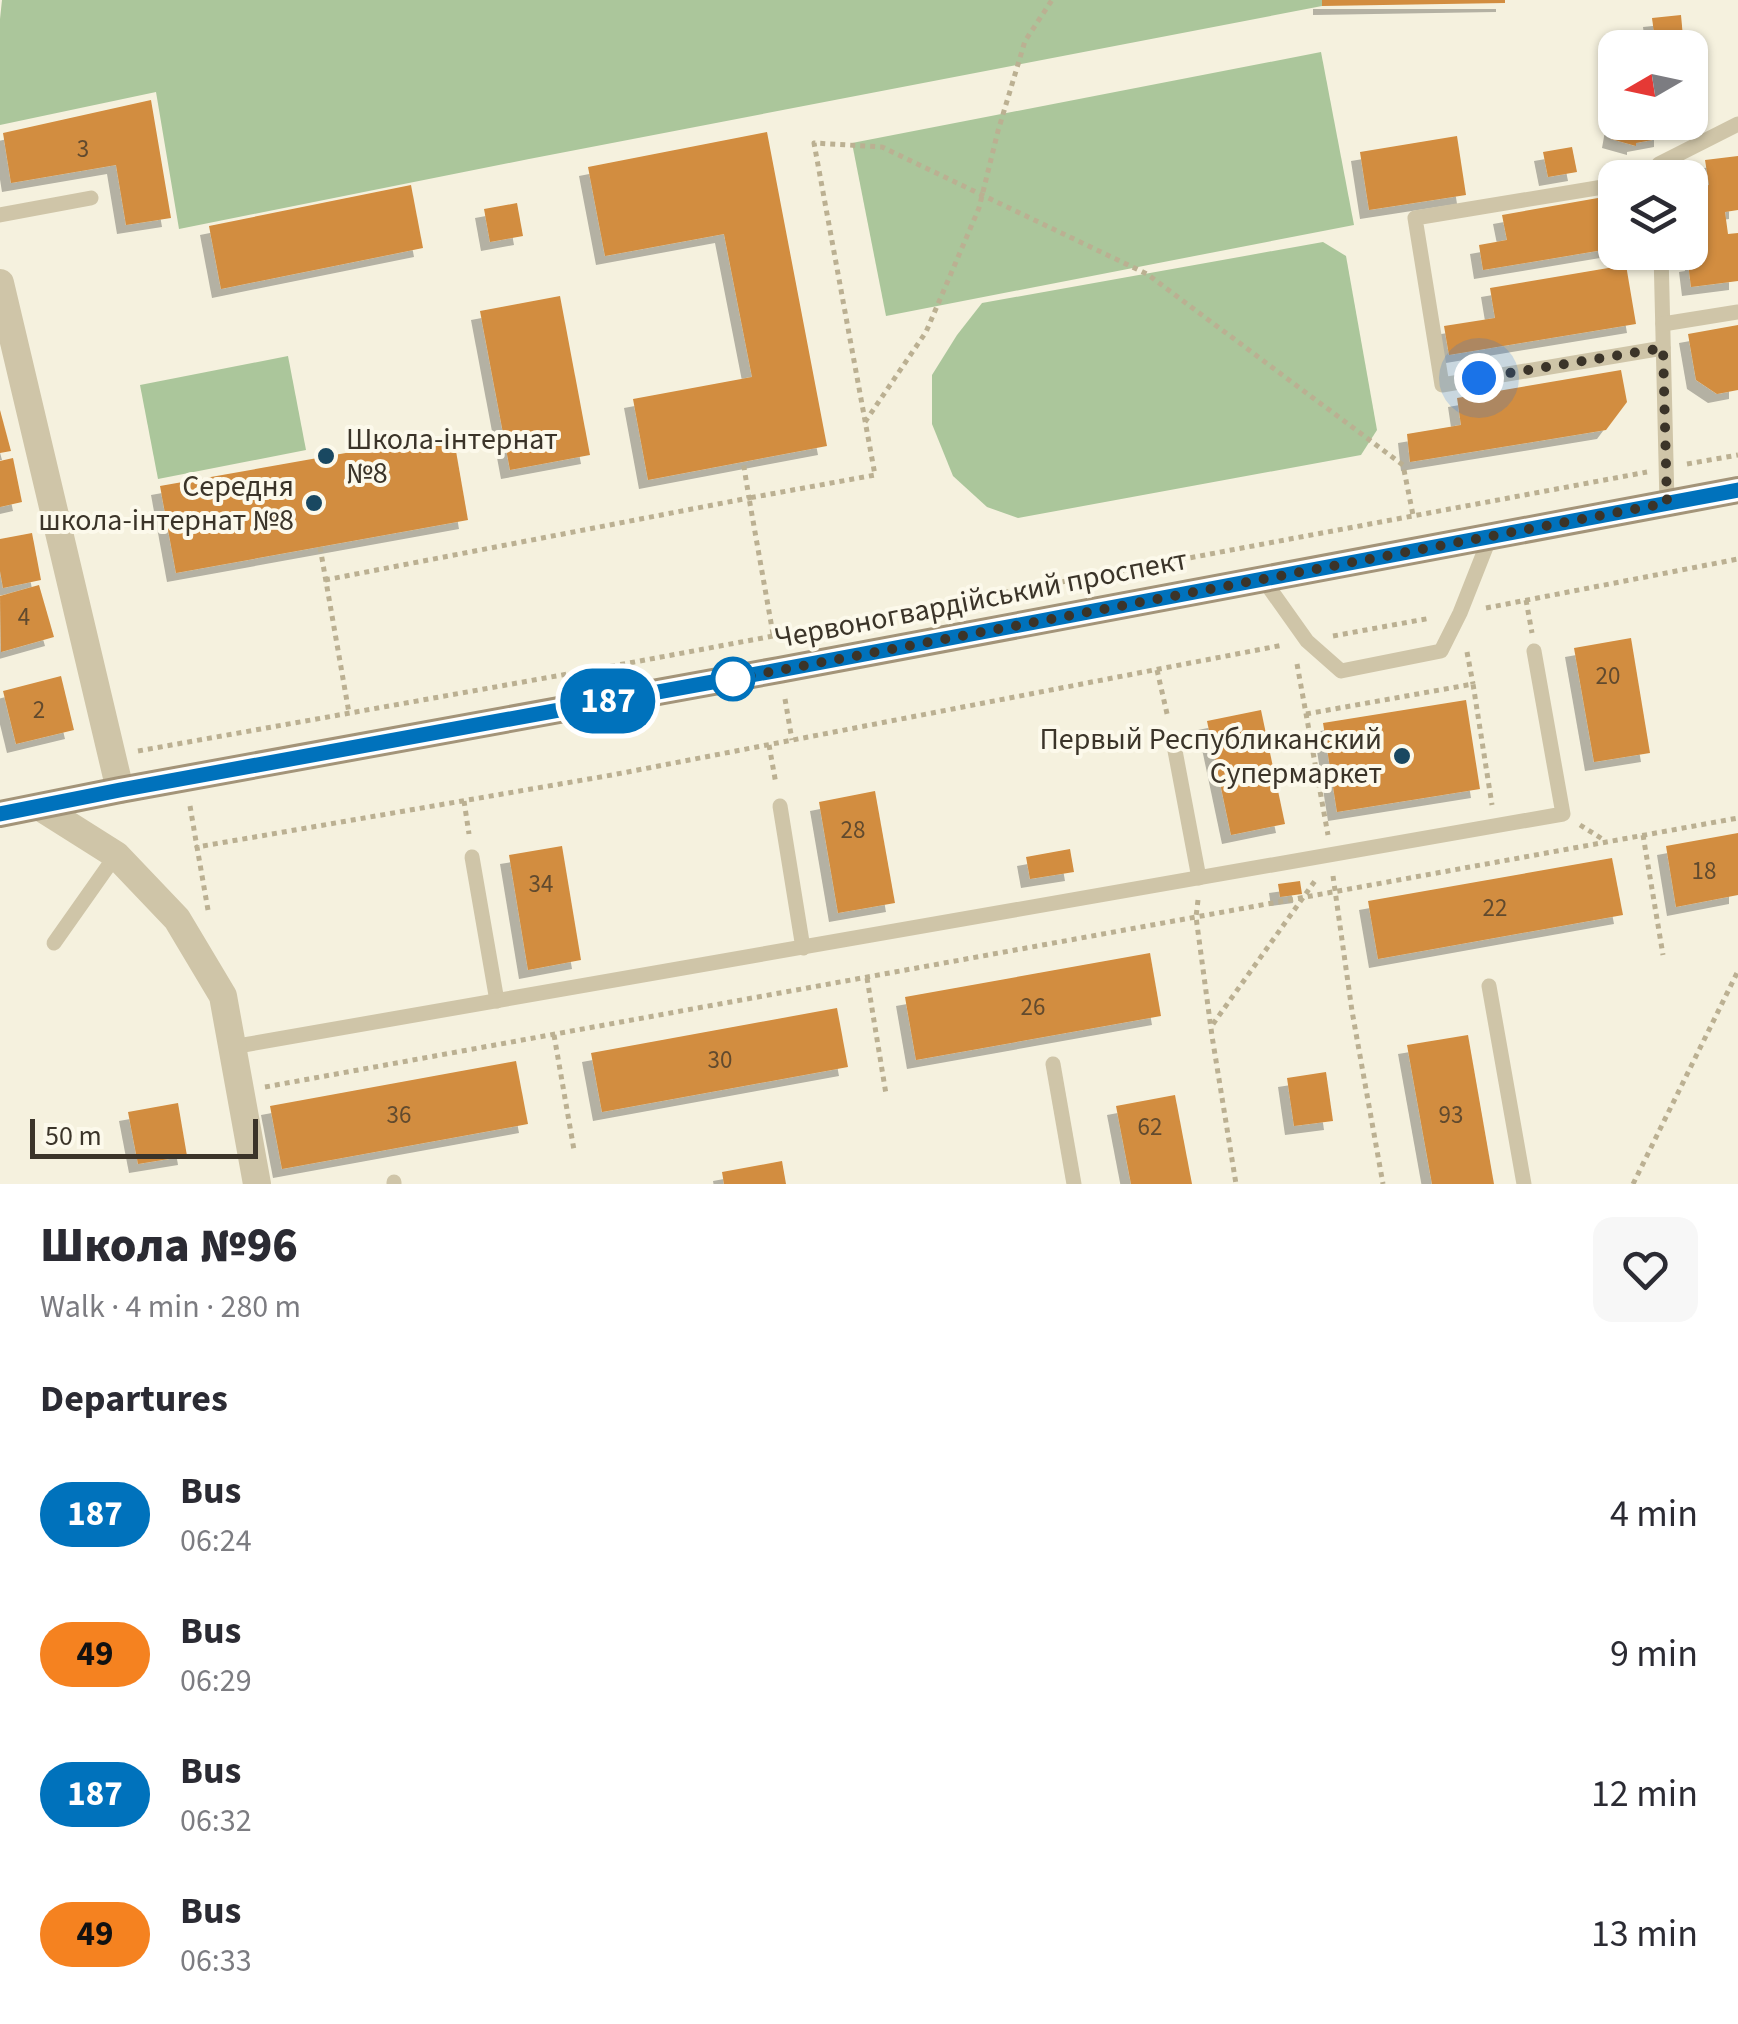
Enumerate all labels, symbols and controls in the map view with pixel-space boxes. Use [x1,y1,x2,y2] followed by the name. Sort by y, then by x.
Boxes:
[1598,30,1708,140] north arrow
[1598,30,1708,270] map controls
[77,131,89,167] house number: 3
[1598,160,1708,270] button: layers
[1454,353,1504,403] your location
[346,418,558,495] place label: Школа-інтернат №8
[315,445,337,467] marker: Школа-інтернат №8
[38,465,294,542] place label: Середня школа-інтернат №8
[303,492,325,514] marker: Середня школа-інтернат №8
[771,538,1191,660] street label: Червоногвардійський проспект
[18,599,30,635] house number: 4
[712,658,754,700] unlabelled marker
[1596,658,1620,694] house number: 20
[550,668,666,734] line badge: 187
[580,676,636,726] text: 187
[33,692,45,728] house number: 2
[1039,718,1382,795] place label: Первый Республиканский Супермаркет
[1391,745,1413,767] marker: Первый Республиканский Супермаркет
[841,812,865,848] house number: 28
[1692,853,1716,889] house number: 18
[529,866,553,902] house number: 34
[1483,890,1507,926] house number: 22
[1021,989,1045,1025] house number: 26
[708,1042,732,1078] house number: 30
[387,1097,411,1133] house number: 36
[1439,1097,1463,1133] house number: 93
[1138,1109,1162,1145] house number: 62
[30,1114,258,1158] scale bar
[45,1116,102,1156] text: 50 m
[40,1212,298,1280] text: Школа №96
[1593,1217,1698,1322] button: heart
[40,1284,301,1330] text: Walk · 4 min · 280 m
[40,1372,228,1426] text: Departures
[180,1464,241,1518] text: Bus
[1610,1487,1698,1541] text: 4 min
[67,1489,123,1539] text: 187
[180,1518,252,1564] text: 06:24
[180,1604,241,1658] text: Bus
[1610,1627,1698,1681] text: 9 min
[77,1629,113,1679] text: 49
[180,1658,252,1704] text: 06:29
[180,1744,241,1798] text: Bus
[1591,1767,1698,1821] text: 12 min
[67,1769,123,1819] text: 187
[180,1798,252,1844] text: 06:32
[180,1884,241,1938] text: Bus
[1591,1907,1698,1961] text: 13 min
[77,1909,113,1959] text: 49
[180,1938,252,1984] text: 06:33

